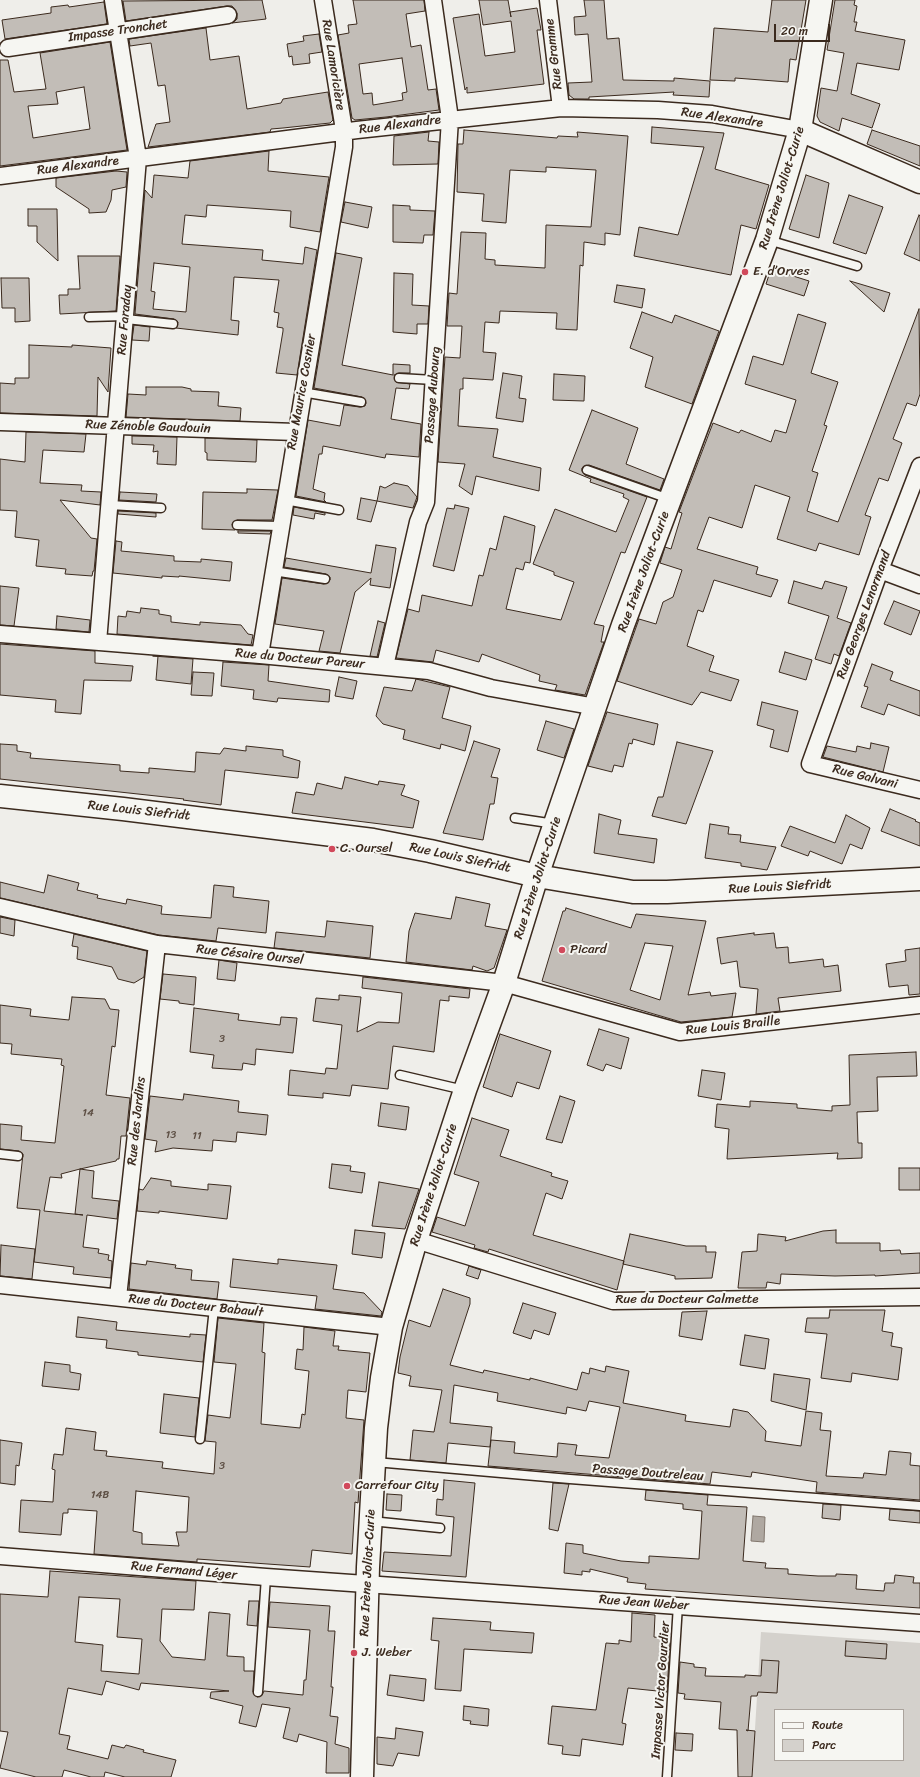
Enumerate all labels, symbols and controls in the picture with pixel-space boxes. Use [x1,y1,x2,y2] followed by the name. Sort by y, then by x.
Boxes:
[67,16,169,46] street label: Impasse Tronchet
[776,16,832,42] scale bar
[318,18,348,112] street label: Rue Lamoricière
[542,18,566,90] street label: Rue Gramme
[781,20,808,42] text: 20 m
[680,105,764,131] street label: Rue Alexandre
[358,112,442,138] street label: Rue Alexandre
[756,125,808,251] street label: Rue Irène Joliot-Curie
[36,153,120,179] street label: Rue Alexandre
[753,264,809,280] place label: E. d’Orves
[740,267,750,277] marker: E. d’Orves
[114,284,136,356] street label: Rue Faraday
[284,333,320,451] street label: Rue Maurice Cosnier
[422,346,444,444] street label: Passage Aubourg
[85,417,211,437] street label: Rue Zénoble Gaudouin
[615,509,673,635] street label: Rue Irène Joliot-Curie
[834,549,894,681] street label: Rue Georges Lenormand
[235,646,365,672] street label: Rue du Docteur Pareur
[831,761,899,793] street label: Rue Galvani
[87,798,191,824] street label: Rue Louis Siefridt
[511,815,565,941] street label: Rue Irène Joliot-Curie
[408,840,512,876] street label: Rue Louis Siefridt
[340,841,393,857] place label: C. Oursel
[327,844,337,854] marker: C. Oursel
[728,877,832,897] street label: Rue Louis Siefridt
[196,942,304,968] street label: Rue Césaire Oursel
[570,942,607,958] place label: Picard
[557,945,567,955] marker: Picard
[685,1013,781,1039] street label: Rue Louis Braille
[219,1032,225,1046] house number: 3
[125,1076,149,1166] street label: Rue des Jardins
[82,1106,94,1120] house number: 14
[407,1122,461,1248] street label: Rue Irène Joliot-Curie
[166,1128,176,1142] house number: 13
[192,1129,202,1143] house number: 11
[128,1291,264,1321] street label: Rue du Docteur Babault
[615,1292,759,1308] street label: Rue du Docteur Calmette
[219,1459,225,1473] house number: 3
[592,1461,704,1485] street label: Passage Doutreleau
[355,1478,439,1494] place label: Carrefour City
[342,1481,352,1491] marker: Carrefour City
[91,1488,109,1502] house number: 14B
[357,1509,379,1637] street label: Rue Irène Joliot-Curie
[130,1559,238,1583] street label: Rue Fernand Léger
[598,1592,690,1614] street label: Rue Jean Weber
[648,1621,674,1759] street label: Impasse Victor Gourdier
[362,1645,411,1661] place label: J. Weber
[349,1648,359,1658] marker: J. Weber
[774,1709,904,1761] legend
[812,1714,843,1736] text: Route
[812,1734,836,1756] text: Parc

